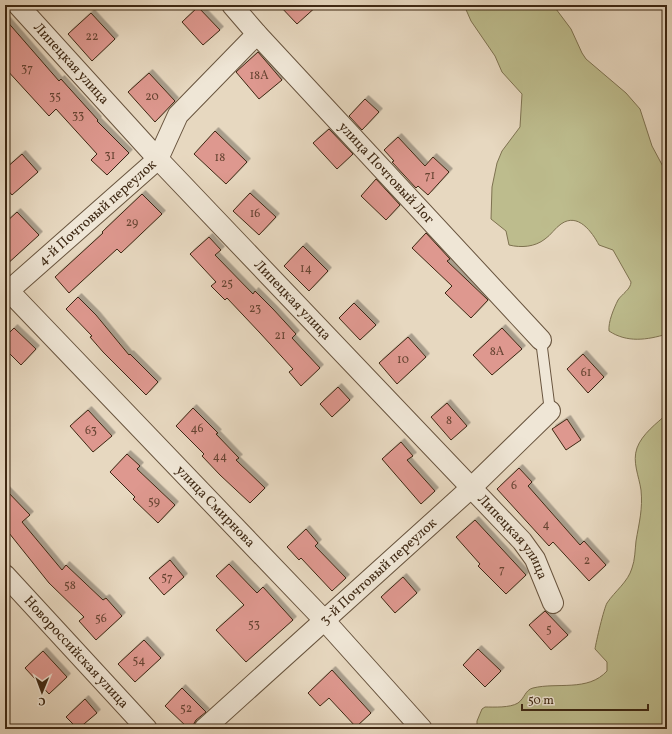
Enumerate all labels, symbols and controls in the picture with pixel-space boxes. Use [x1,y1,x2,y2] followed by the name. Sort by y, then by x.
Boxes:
[29,18,113,109] street label: Липецкая улица
[86,29,98,45] house number: 22
[21,61,33,77] house number: 37
[249,68,269,84] house number: 18А
[49,89,61,105] house number: 35
[145,89,159,105] house number: 20
[72,108,84,124] house number: 33
[334,118,438,228] street label: улица Почтовый Лог
[105,148,115,164] house number: 31
[215,150,225,166] house number: 18
[34,155,161,270] street label: 4-й Почтовый переулок
[425,168,435,184] house number: 71
[250,206,260,222] house number: 16
[126,215,138,231] house number: 29
[249,256,335,345] street label: Липецкая улица
[300,261,312,277] house number: 14
[221,276,233,292] house number: 25
[249,301,261,317] house number: 23
[274,328,286,344] house number: 21
[490,344,505,360] house number: 8А
[397,352,409,368] house number: 10
[581,365,591,381] house number: 61
[446,413,452,429] house number: 8
[190,421,204,437] house number: 46
[85,423,97,439] house number: 63
[213,449,227,465] house number: 44
[171,461,259,552] street label: улица Смирнова
[511,478,517,494] house number: 6
[473,490,552,582] street label: Липецкая улица
[148,494,160,510] house number: 59
[316,513,441,629] street label: 3-й Почтовый переулок
[542,517,550,533] house number: 4
[584,553,590,569] house number: 2
[499,562,505,578] house number: 7
[161,570,173,586] house number: 57
[64,578,76,594] house number: 58
[19,592,133,713] street label: Новороссийская улица
[95,611,107,627] house number: 56
[248,617,260,633] house number: 53
[546,622,552,638] house number: 5
[133,653,145,669] house number: 54
[22,672,62,712] north arrow
[522,686,648,712] scale bar
[38,693,46,708] text: С
[528,693,554,709] text: 50 m
[180,701,192,717] house number: 52

